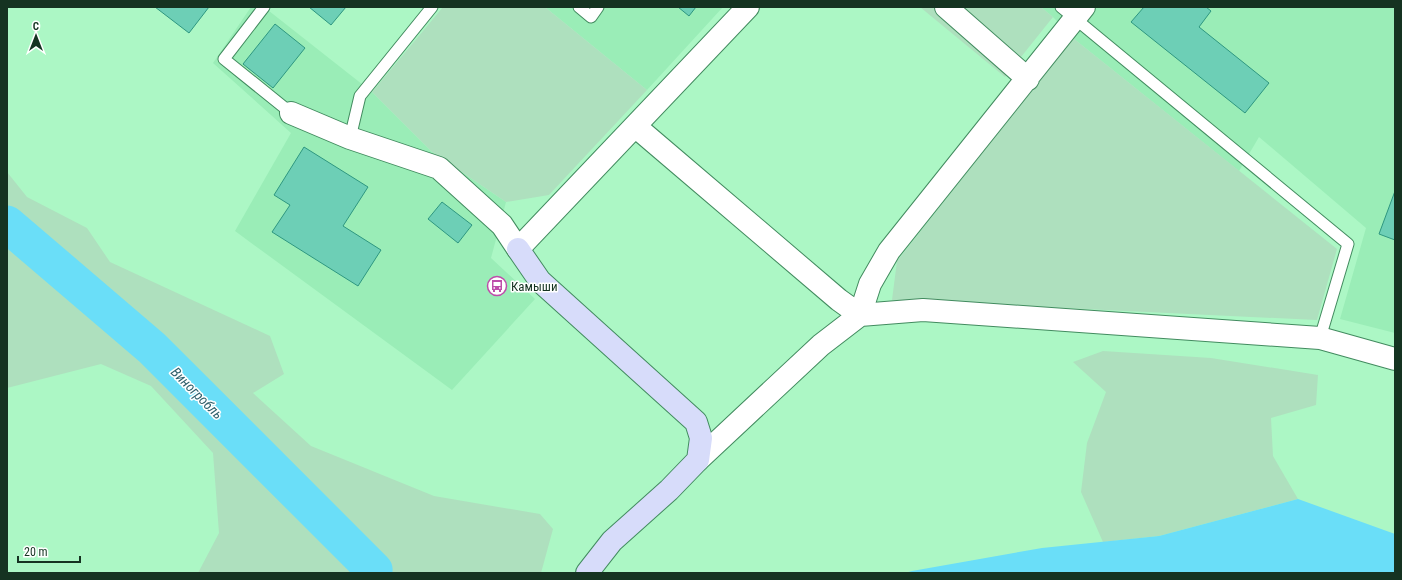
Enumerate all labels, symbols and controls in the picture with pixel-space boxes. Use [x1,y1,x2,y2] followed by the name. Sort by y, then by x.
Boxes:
[16,16,56,56] north arrow
[33,20,39,33] text: С
[486,275,508,297] bus stop icon: Камыши
[511,279,558,294] place label: Камыши
[168,364,226,422] water label: Виногробль
[18,538,80,564] scale bar
[24,545,48,559] text: 20 m

